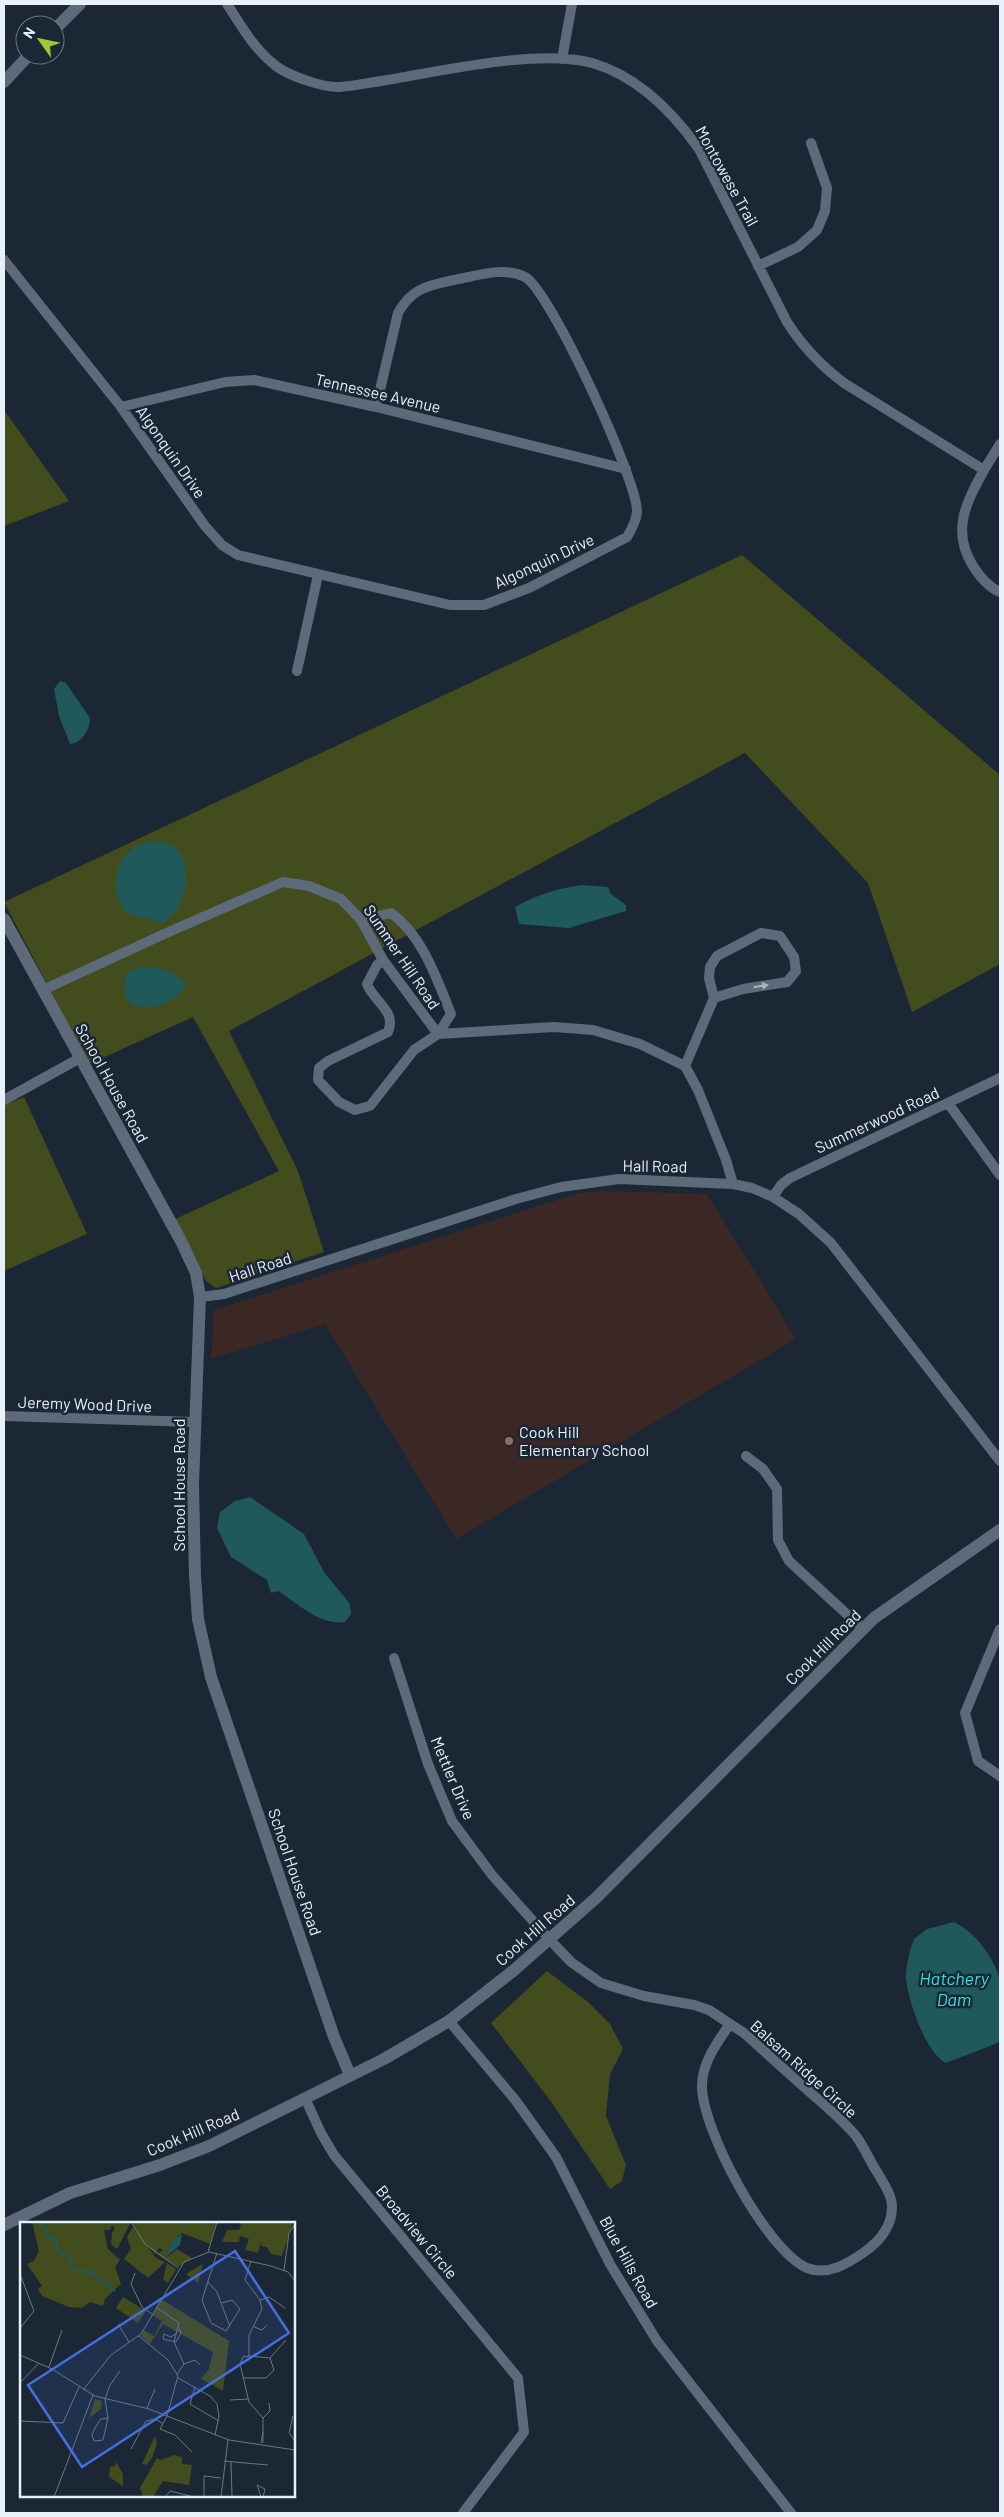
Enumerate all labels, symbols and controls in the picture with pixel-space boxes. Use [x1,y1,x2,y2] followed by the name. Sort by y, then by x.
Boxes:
[15,15,65,65] north arrow
[19,24,38,41] text: N
[692,122,763,229] street label: Montowese Trail
[313,369,443,416] street label: Tennessee Avenue
[133,402,210,502] street label: Algonquin Drive
[491,529,597,592] street label: Algonquin Drive
[360,901,444,1013] street label: Summer Hill Road
[753,982,769,990] one-way arrow
[72,1020,153,1146] street label: School House Road
[812,1082,942,1157] street label: Summerwood Road
[623,1155,687,1176] street label: Hall Road
[226,1248,293,1286] street label: Hall Road
[18,1392,152,1415] street label: Jeremy Wood Drive
[169,1418,188,1552] street label: School House Road
[519,1422,649,1459] place label: Cook Hill Elementary School
[503,1435,515,1447] marker: Cook Hill Elementary School
[781,1605,864,1688] street label: Cook Hill Road
[427,1733,479,1822] street label: Mettler Drive
[265,1806,326,1938] street label: School House Road
[491,1890,578,1969] street label: Cook Hill Road
[919,1967,990,2010] water label: Hatchery Dam
[747,2016,862,2122] street label: Balsam Ridge Circle
[144,2103,242,2160] street label: Cook Hill Road
[373,2181,462,2282] street label: Broadview Circle
[596,2212,663,2311] street label: Blue Hills Road
[20,2222,295,2497] inset map

